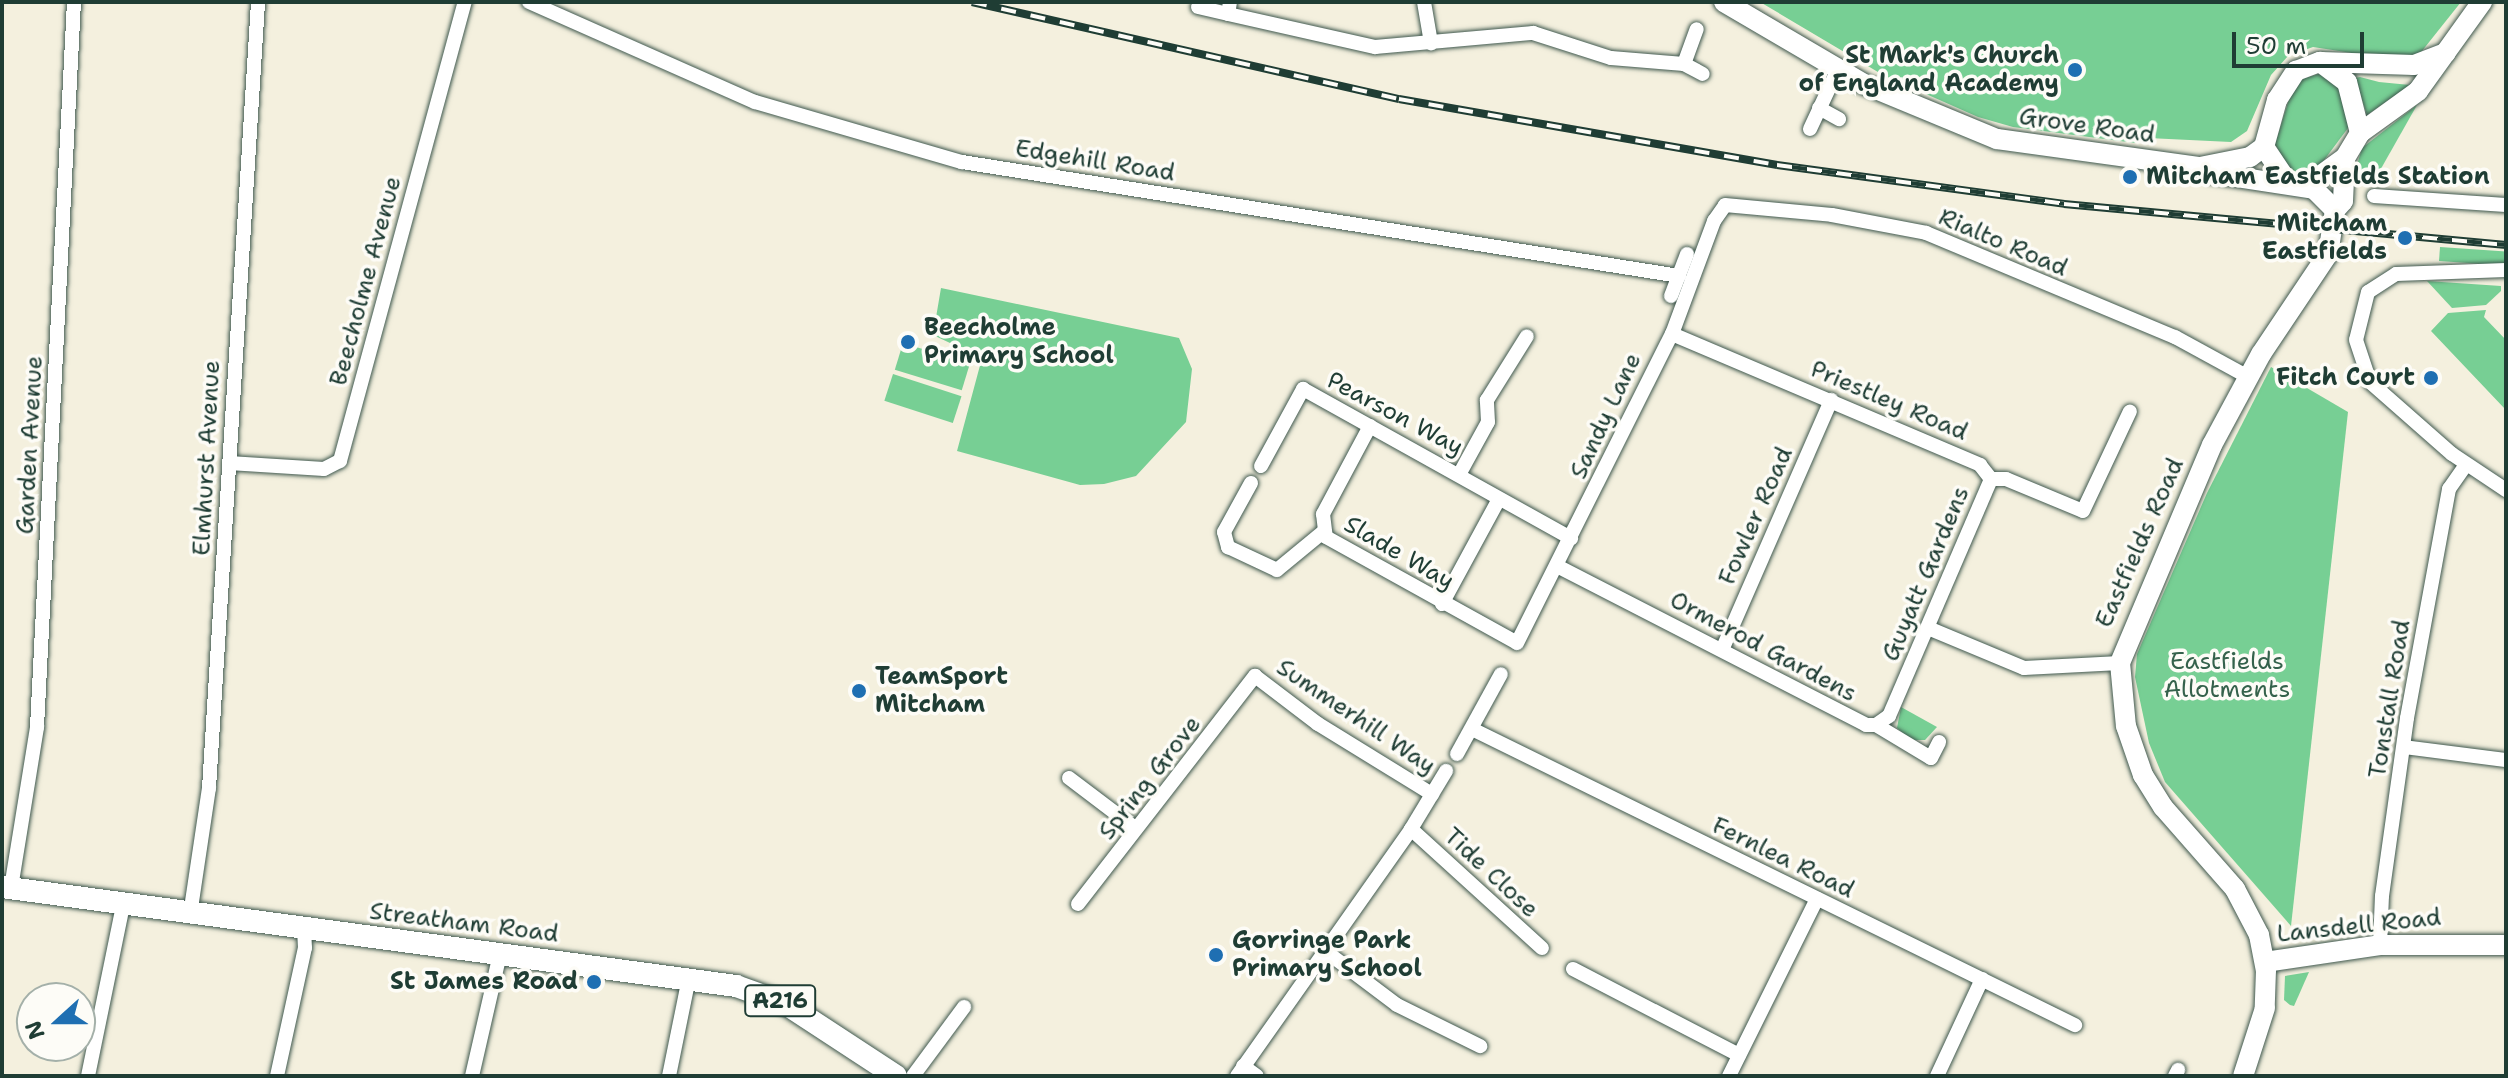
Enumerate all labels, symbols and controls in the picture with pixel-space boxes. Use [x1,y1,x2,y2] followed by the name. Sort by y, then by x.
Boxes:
[2236,16,2368,66] scale bar
[2246,30,2306,62] text: 50 m
[1799,42,2059,98] place label: St Mark's Church of England Academy
[2066,61,2084,79] marker: St Mark's Church of England Academy
[2017,102,2157,150] street label: Grove Road
[1013,134,1177,188] street label: Edgehill Road
[2146,163,2490,191] place label: Mitcham Eastfields Station
[2121,168,2139,186] marker: Mitcham Eastfields Station
[324,173,408,389] street label: Beecholme Avenue
[1934,203,2072,283] street label: Rialto Road
[2262,210,2387,266] place label: Mitcham Eastfields
[2394,227,2416,249] marker: Mitcham Eastfields
[924,314,1114,370] place label: Beecholme Primary School
[899,333,917,351] marker: Beecholme Primary School
[1564,348,1648,484] street label: Sandy Lane
[11,355,49,535] street label: Garden Avenue
[1806,355,1972,447] street label: Priestley Road
[187,359,227,557] street label: Elmhurst Avenue
[2276,364,2415,392] place label: Fitch Court
[1322,366,1468,462] street label: Pearson Way
[2422,369,2440,387] marker: Fitch Court
[1713,443,1799,589] street label: Fowler Road
[2090,454,2190,632] street label: Eastfields Road
[1876,482,1976,666] street label: Guyatt Gardens
[1339,510,1459,596] street label: Slade Way
[1665,586,1861,708] street label: Ormerod Gardens
[2363,618,2417,780] street label: Tonstall Road
[2164,648,2290,704] park label: Eastfields Allotments
[1271,653,1441,781] street label: Summerhill Way
[875,663,1008,719] place label: TeamSport Mitcham
[850,682,868,700] marker: TeamSport Mitcham
[1093,710,1207,846] street label: Spring Grove
[1707,811,1859,905] street label: Fernlea Road
[1438,822,1544,924] street label: Tide Close
[368,897,560,949] street label: Streatham Road
[2275,903,2443,949] street label: Lansdell Road
[1232,927,1422,983] place label: Gorringe Park Primary School
[1207,946,1225,964] marker: Gorringe Park Primary School
[390,968,578,996] place label: St James Road
[585,973,603,991] marker: St James Road
[16,982,96,1062] north arrow
[744,983,816,1019] road number: A216
[18,1017,52,1043] text: N

